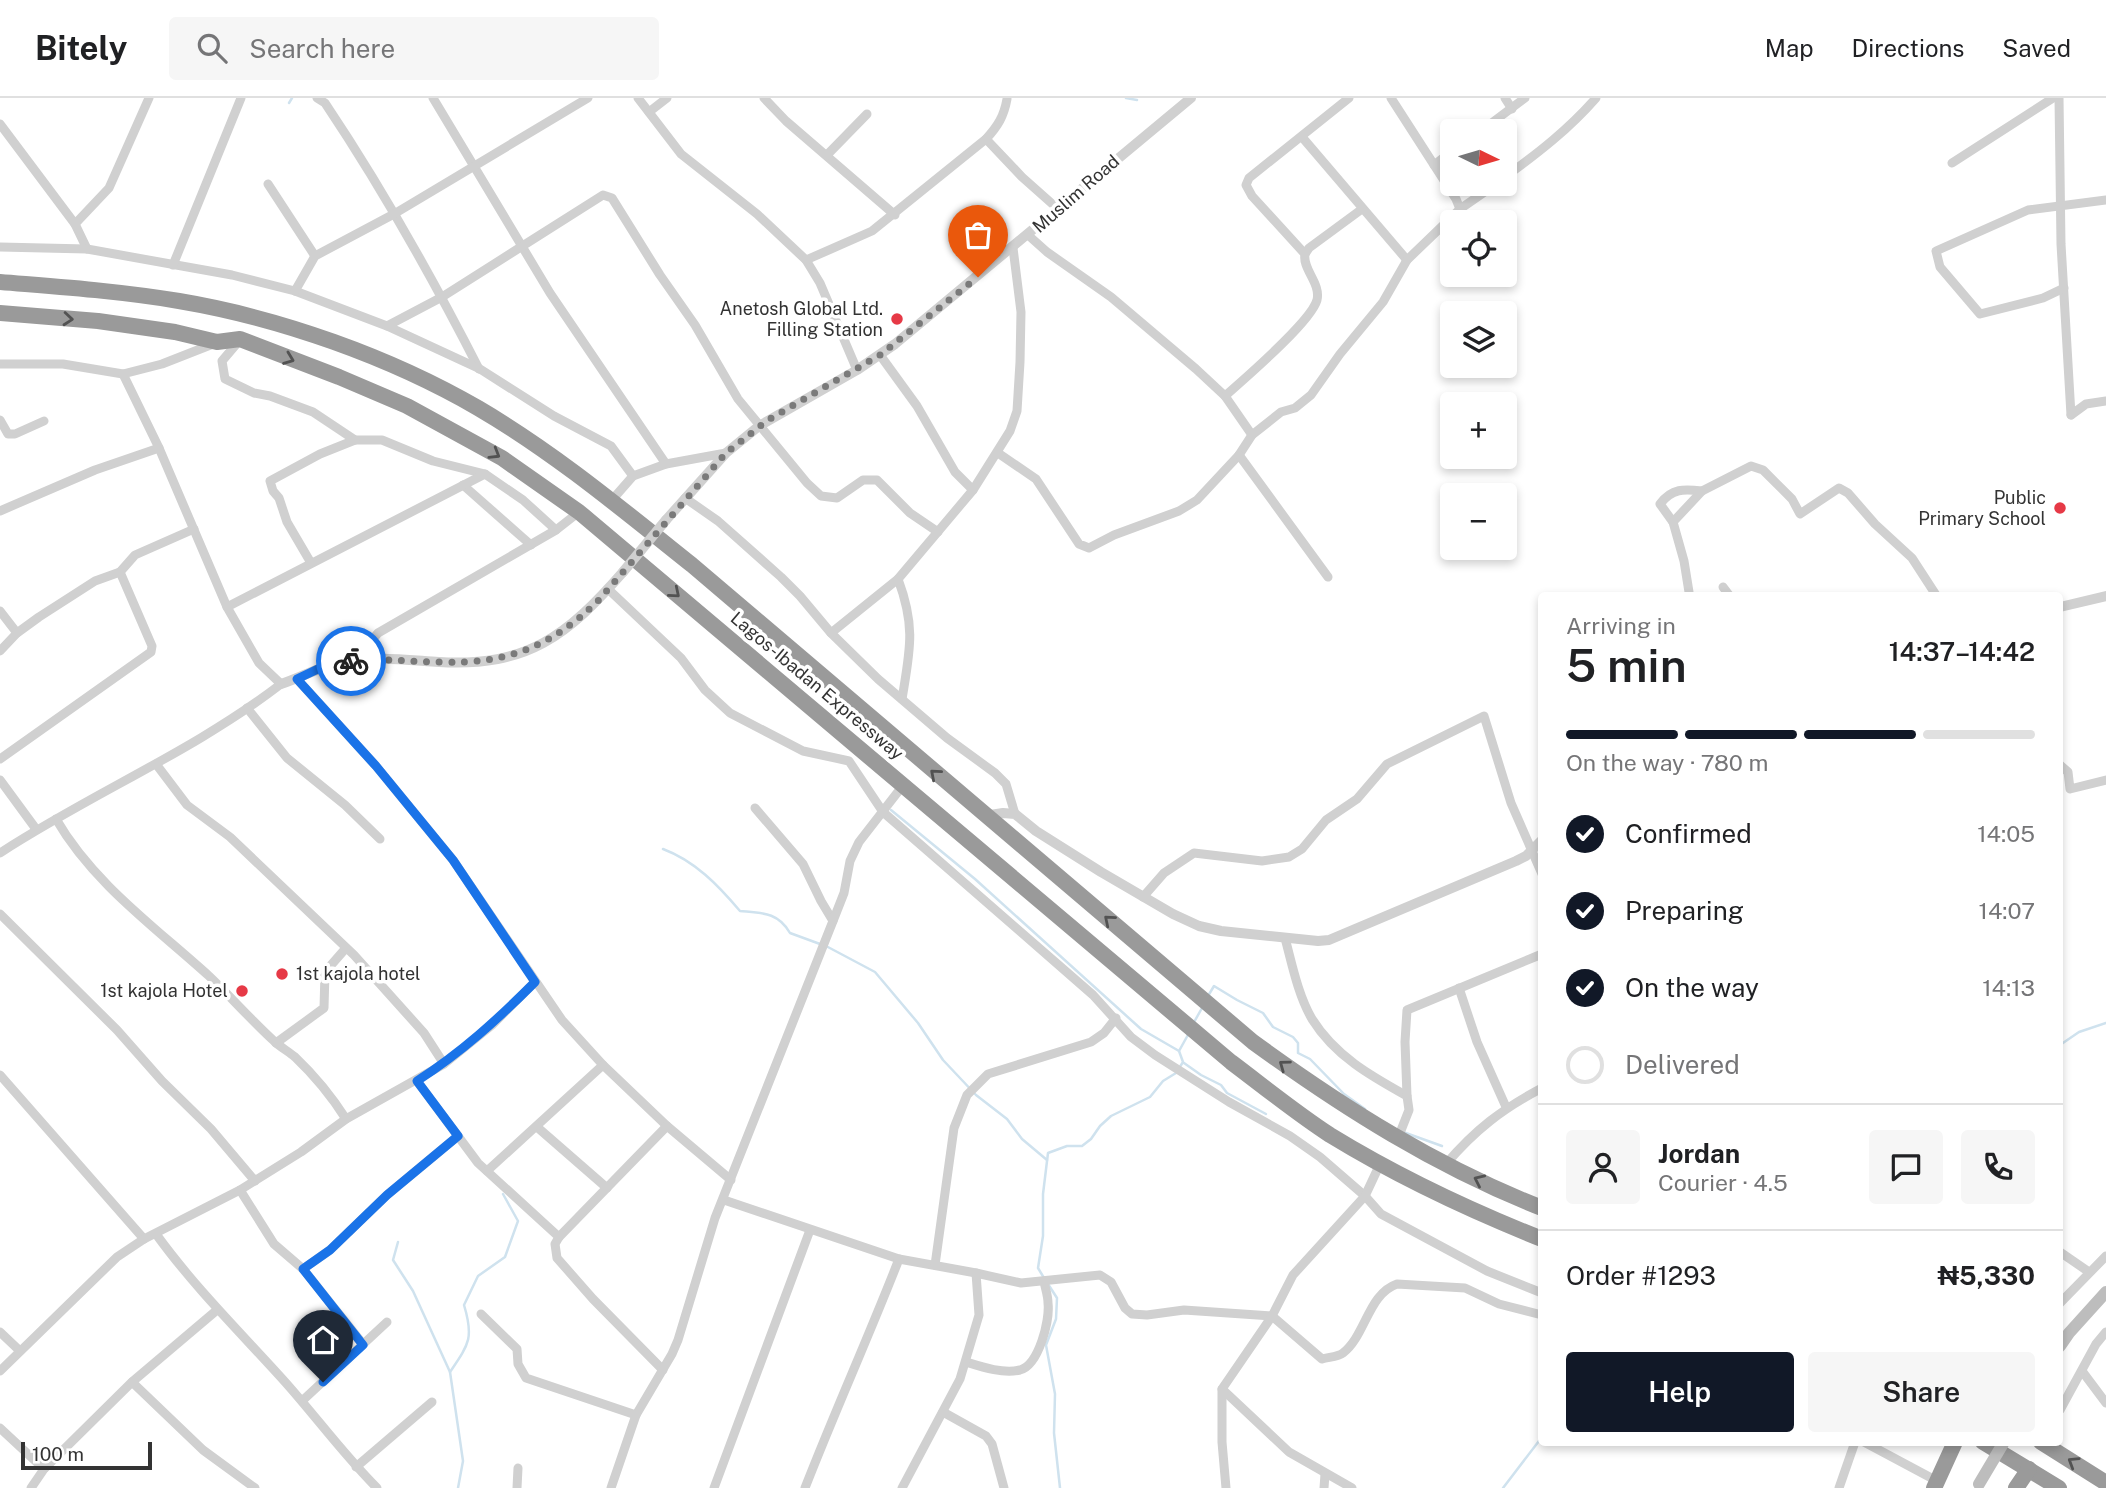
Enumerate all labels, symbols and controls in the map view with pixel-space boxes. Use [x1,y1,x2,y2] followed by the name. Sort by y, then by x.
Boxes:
[169,17,659,80] search box
[35,29,127,67] text: Bitely
[193,29,231,67] icon: search
[249,33,395,64] text: Search here
[1765,34,1814,62] text: Map
[1852,34,1964,62] text: Directions
[2002,34,2071,62] text: Saved
[1440,119,1517,196] north arrow
[1440,119,1517,560] map controls
[1028,150,1123,237] street label: Muslim Road
[948,205,1008,277] pin
[1440,210,1517,287] button: locate
[959,216,997,254] icon: bag
[720,298,883,340] place label: Anetosh Global Ltd. Filling Station
[1440,301,1517,378] button: layers
[63,311,74,326] one-way arrow
[889,311,905,327] marker: Anetosh Global Ltd. Filling Station
[283,351,295,365] one-way arrow
[1440,392,1517,469] button: +
[488,446,501,459] one-way arrow
[1440,483,1517,560] button: −
[1918,487,2046,529] place label: Public Primary School
[2052,500,2068,516] marker: Public Primary School
[667,585,680,597] one-way arrow
[727,607,908,764] street label: Lagos-Ibadan Expressway
[1566,612,1676,639] text: Arriving in
[316,626,386,696] courier
[1889,636,2035,667] text: 14:37–14:42
[1566,638,1687,692] text: 5 min
[332,642,370,680] icon: bike
[1566,749,1768,776] text: On the way · 780 m
[930,770,943,782] one-way arrow
[1566,815,1604,853] icon: check
[1625,818,1752,849] text: Confirmed
[1977,820,2035,847] text: 14:05
[1566,892,1604,930] icon: check
[1625,895,1744,926] text: Preparing
[1979,897,2035,924] text: 14:07
[1104,916,1117,928] one-way arrow
[296,963,421,984] place label: 1st kajola hotel
[274,966,290,982] marker: 1st kajola hotel
[1566,969,1604,1007] icon: check
[1625,972,1759,1003] text: On the way
[1982,974,2035,1001] text: 14:13
[100,980,228,1001] place label: 1st kajola Hotel
[234,983,250,999] marker: 1st kajola Hotel
[1625,1049,1740,1080] text: Delivered
[1279,1060,1292,1073] one-way arrow
[1566,1130,1640,1204] button: person
[1869,1130,1943,1204] button: chat
[1961,1130,2035,1204] button: phone
[1658,1138,1740,1169] text: Jordan
[1658,1169,1788,1196] text: Courier · 4.5
[1474,1175,1487,1189] one-way arrow
[1566,1260,1716,1291] text: Order #1293
[1937,1260,2035,1291] text: ₦5,330
[293,1310,353,1382] pin
[304,1321,342,1359] icon: home
[1566,1352,1794,1432] button: Help
[1808,1352,2035,1432] button: Share
[21,1439,152,1471] scale bar
[32,1443,84,1465] text: 100 m
[2068,1458,2081,1471] one-way arrow

